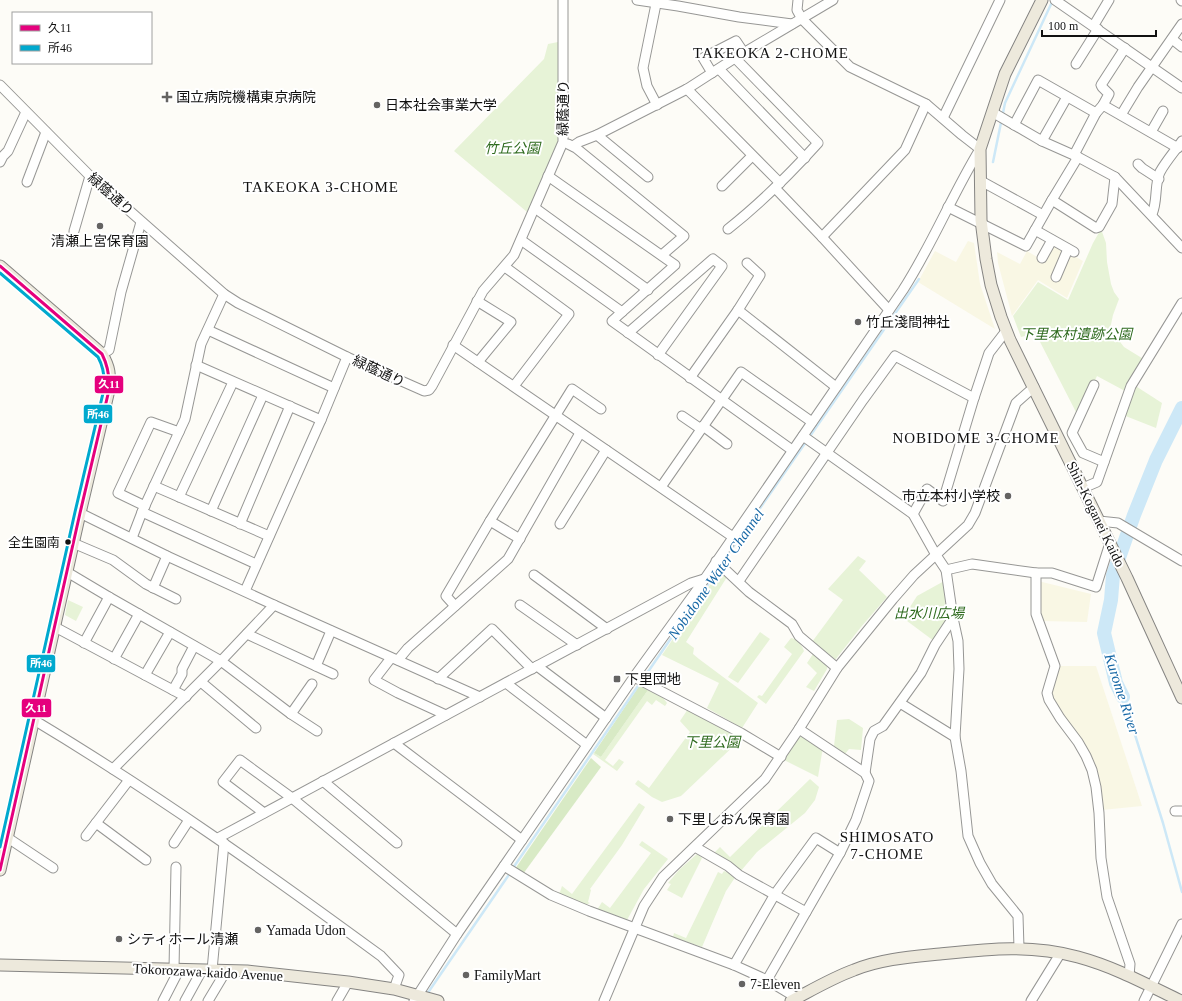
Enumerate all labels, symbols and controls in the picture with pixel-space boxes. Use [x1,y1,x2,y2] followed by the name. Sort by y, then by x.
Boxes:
[12,12,152,64] legend
[1042,12,1156,38] scale bar
[1048,19,1079,33] text: 100 m
[48,21,72,35] text: 久11
[48,41,72,55] text: 所46
[693,45,849,61] district label: TAKEOKA 2-CHOME
[556,80,571,136] street label: 緑蔭通り
[176,89,316,105] place label: 国立病院機構東京病院
[161,91,173,103] marker: 国立病院機構東京病院
[385,98,497,113] place label: 日本社会事業大学
[372,100,382,110] marker: 日本社会事業大学
[484,141,542,156] park label: 竹丘公園
[85,170,136,219] street label: 緑蔭通り
[243,179,399,195] district label: TAKEOKA 3-CHOME
[95,221,105,231] marker: 清瀬上宮保育園
[51,234,149,249] place label: 清瀬上宮保育園
[866,314,950,330] place label: 竹丘淺間神社
[853,317,863,327] marker: 竹丘淺間神社
[1020,327,1134,342] park label: 下里本村遺跡公園
[350,353,407,390] street label: 緑蔭通り
[94,375,124,394] line badge: 久11
[98,378,120,390] text: 久11
[83,404,113,424] line badge: 所46
[87,408,109,420] text: 所46
[892,430,1060,446] district label: NOBIDOME 3-CHOME
[1063,459,1128,569] street label: Shin-Koganei Kaido
[902,488,1000,504] place label: 市立本村小学校
[1003,491,1013,501] marker: 市立本村小学校
[664,506,767,643] water label: Nobidome Water Channel
[8,535,60,550] place label: 全生園南
[63,537,73,547] marker: 全生園南
[894,606,966,621] park label: 出水川広場
[1101,651,1143,737] water label: Kurome River
[26,654,56,673] line badge: 所46
[30,657,52,669] text: 所46
[625,672,681,687] place label: 下里団地
[612,674,622,684] marker: 下里団地
[21,698,52,718] line badge: 久11
[25,702,47,714] text: 久11
[684,735,742,750] park label: 下里公園
[678,812,790,827] place label: 下里しおん保育園
[665,814,675,824] marker: 下里しおん保育園
[840,829,934,862] district label: SHIMOSATO 7-CHOME
[266,923,346,938] place label: Yamada Udon
[253,925,263,935] marker: Yamada Udon
[127,932,238,947] place label: シティホール清瀬
[114,934,124,944] marker: シティホール清瀬
[133,961,283,984] street label: Tokorozawa-kaido Avenue
[474,968,541,983] place label: FamilyMart
[461,970,471,980] marker: FamilyMart
[750,977,801,992] place label: 7-Eleven
[737,979,747,989] marker: 7-Eleven

